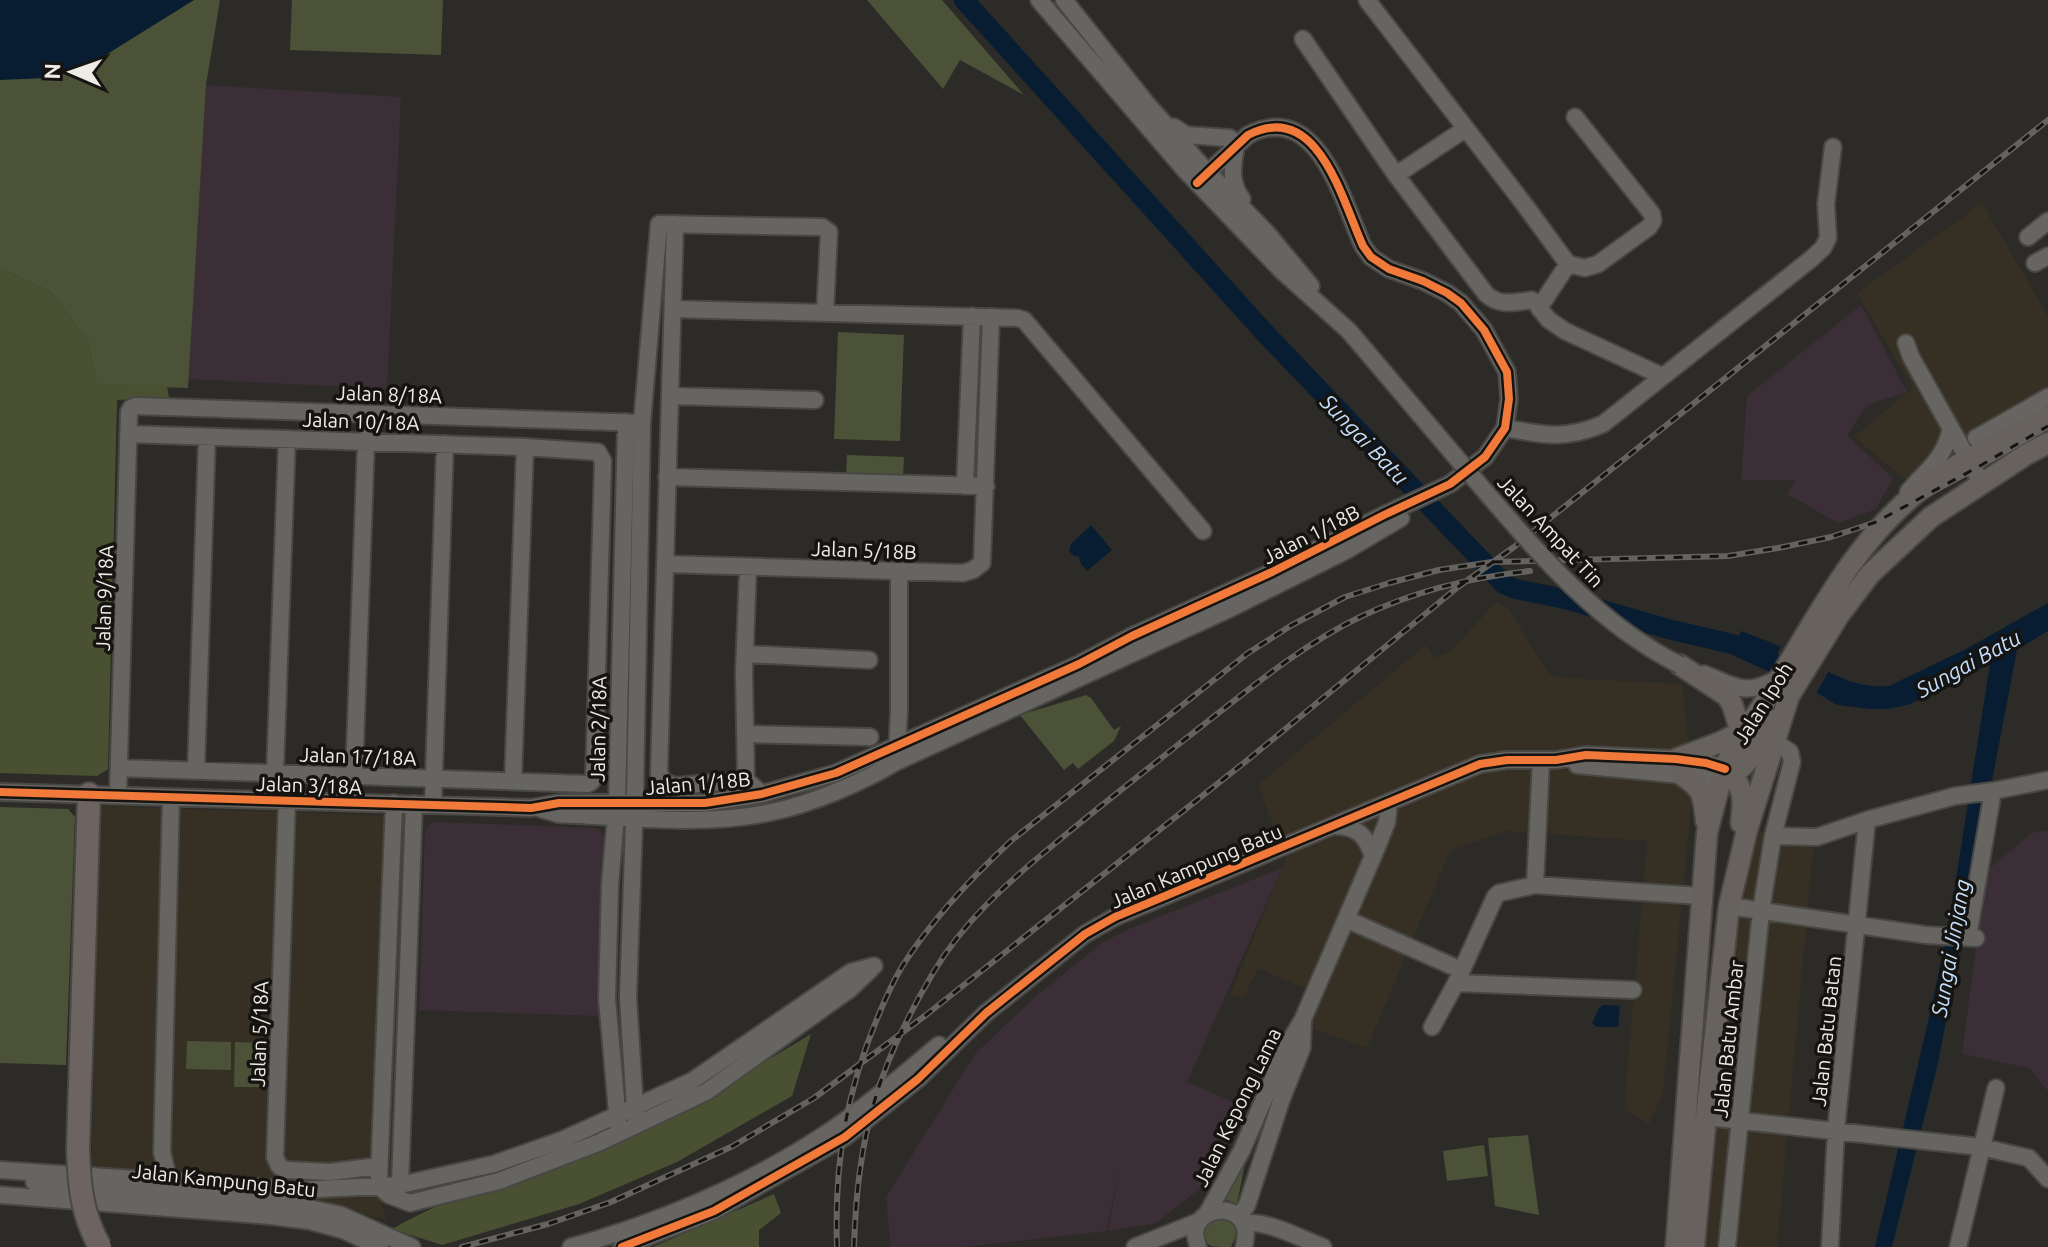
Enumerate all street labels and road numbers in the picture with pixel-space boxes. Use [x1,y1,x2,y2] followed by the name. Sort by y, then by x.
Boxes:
[336,381,442,407] street label: Jalan 8/18A
[302,407,420,435] street label: Jalan 10/18A
[1493,470,1609,592] street label: Jalan Ampat Tin
[1259,500,1363,568] street label: Jalan 1/18B
[811,537,917,563] street label: Jalan 5/18B
[91,545,117,651] street label: Jalan 9/18A
[1729,658,1797,748] street label: Jalan Ipoh
[586,676,610,782] street label: Jalan 2/18A
[299,742,417,770] street label: Jalan 17/18A
[644,767,752,799] street label: Jalan 1/18B
[256,772,362,798] street label: Jalan 3/18A
[1107,819,1285,913] street label: Jalan Kampung Batu
[1807,955,1845,1107] street label: Jalan Batu Batan
[1708,959,1748,1119] street label: Jalan Batu Ambar
[246,981,272,1087] street label: Jalan 5/18A
[1189,1024,1285,1190] street label: Jalan Kepong Lama
[131,1159,317,1201] street label: Jalan Kampung Batu

